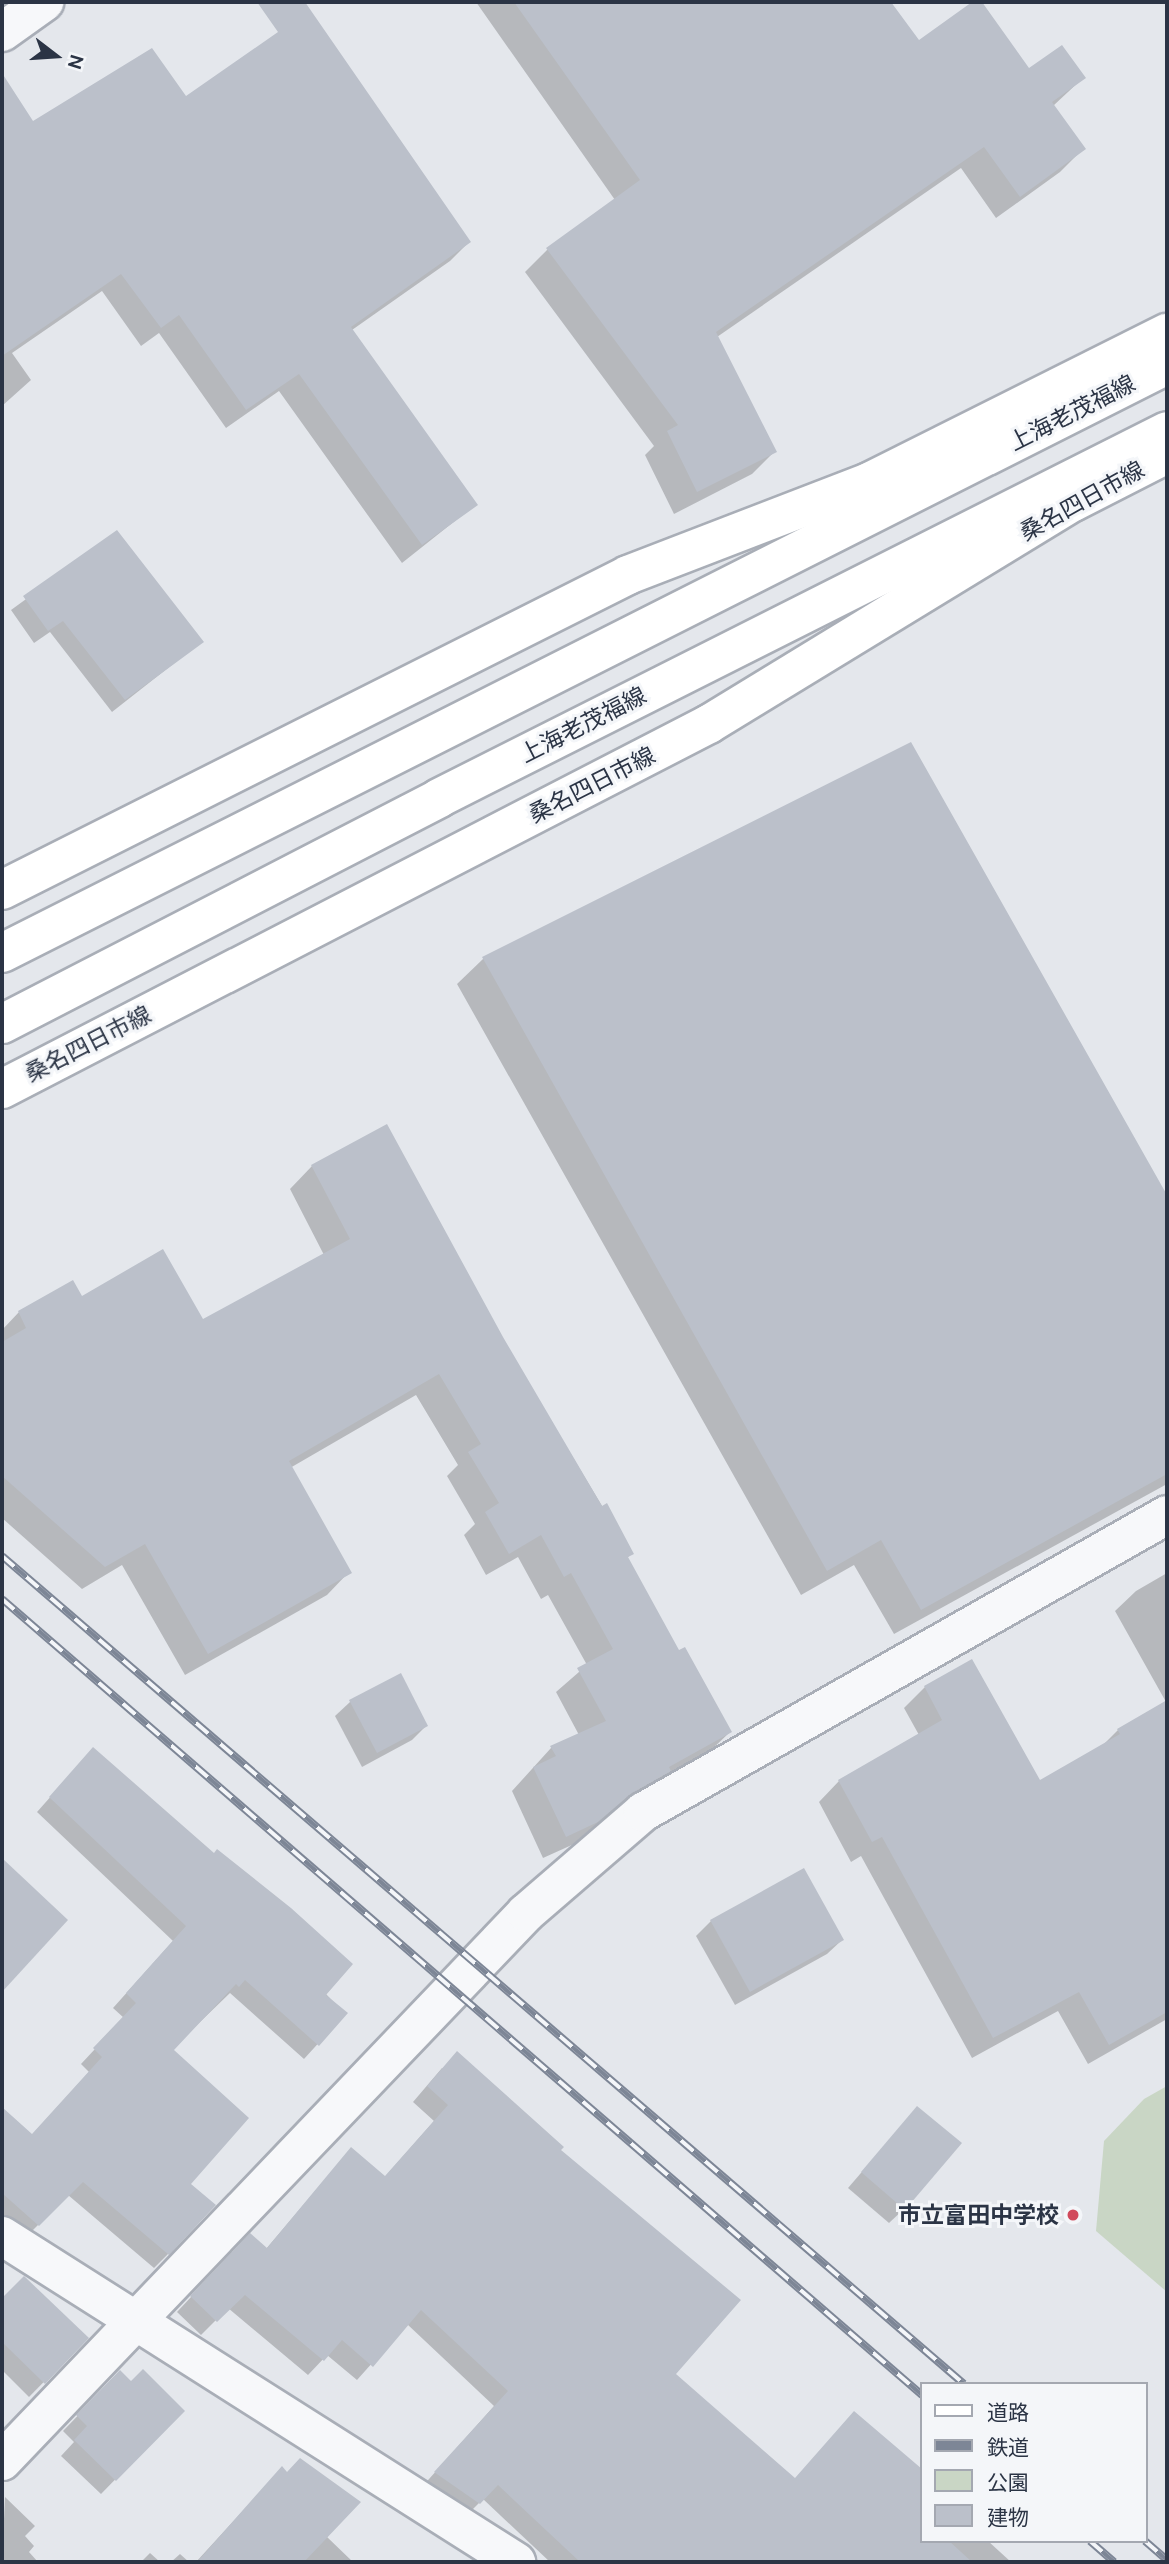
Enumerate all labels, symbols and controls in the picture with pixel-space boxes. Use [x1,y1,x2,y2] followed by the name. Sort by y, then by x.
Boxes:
[21,21,91,91] north arrow
[63,52,89,72] text: N
[1004,369,1140,457] street label: 上海老茂福線
[1015,455,1149,547] street label: 桑名四日市線
[515,681,651,769] street label: 上海老茂福線
[524,741,660,829] street label: 桑名四日市線
[20,1000,156,1088] street label: 桑名四日市線
[898,2201,1059,2229] place label: 市立富田中学校
[1065,2207,1081,2223] marker: 市立富田中学校
[920,2382,1148,2543] legend
[987,2400,1029,2424] text: 道路
[987,2435,1029,2459] text: 鉄道
[987,2470,1029,2494] text: 公園
[987,2505,1029,2529] text: 建物

